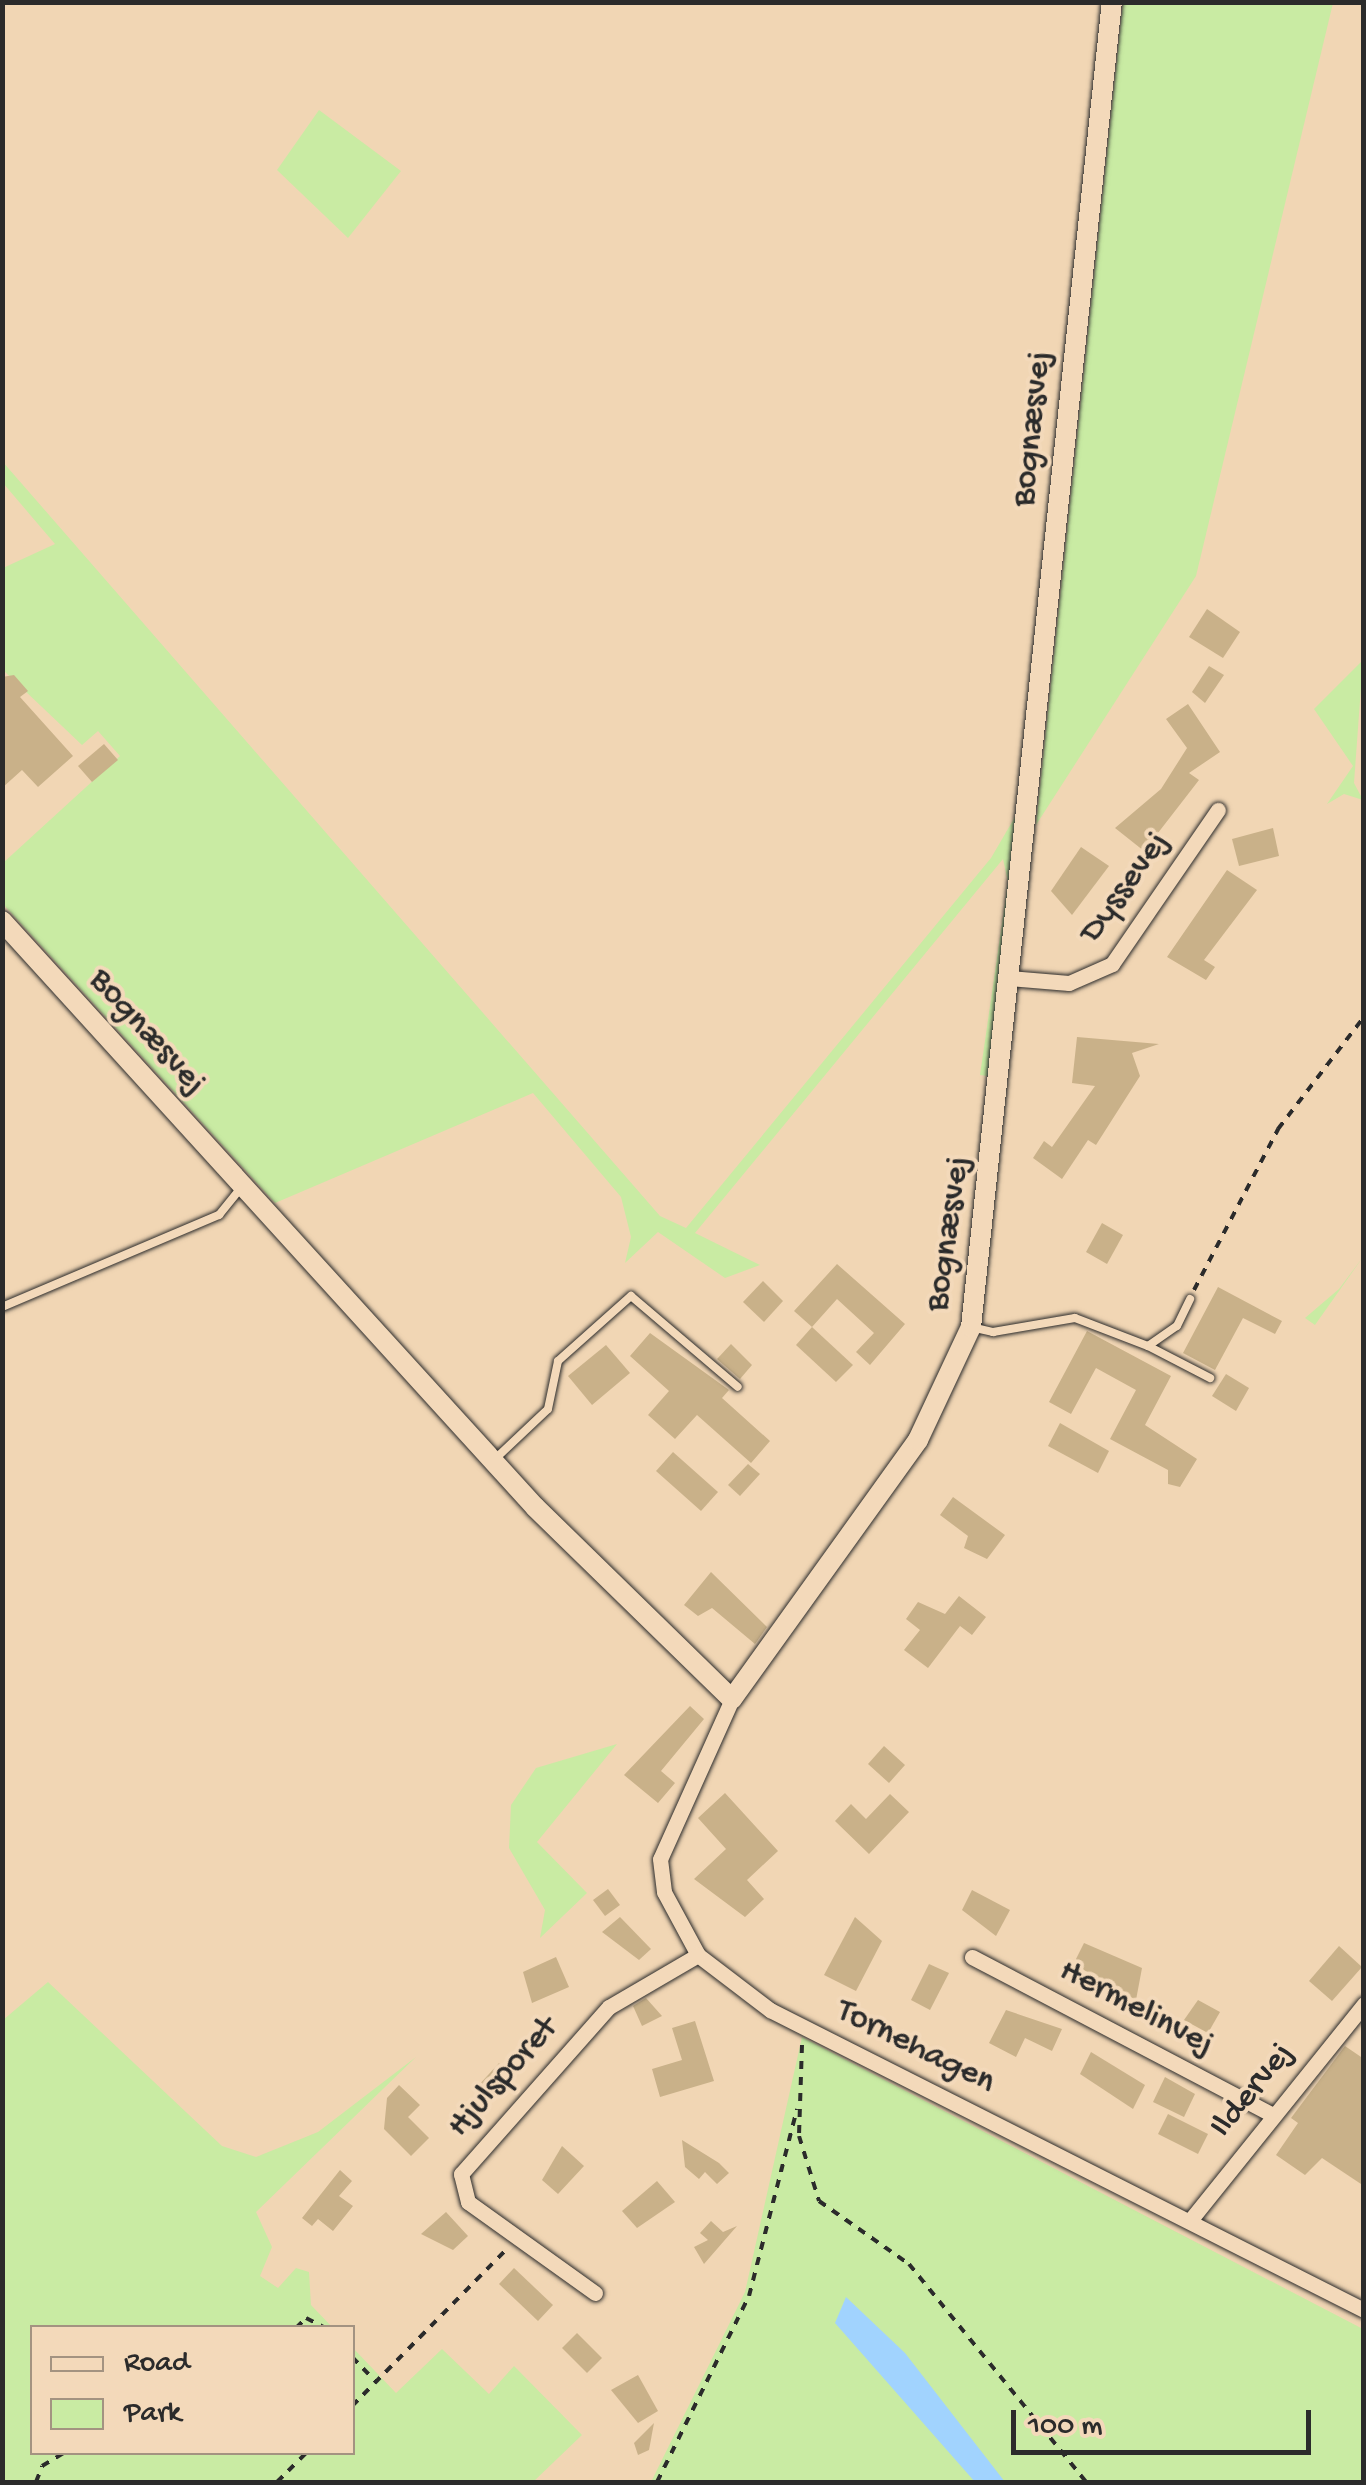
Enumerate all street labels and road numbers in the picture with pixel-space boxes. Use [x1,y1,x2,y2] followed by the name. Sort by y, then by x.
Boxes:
[1005,349,1063,509] street label: Bognæsvej
[1072,824,1180,952] street label: Dyssevej
[78,961,214,1105] street label: Bognæsvej
[918,1154,982,1314] street label: Bognæsvej
[1052,1951,1220,2067] street label: Hermelinvej
[829,1992,1001,2104] street label: Tornehagen
[439,2009,569,2147] street label: Hjulsporet
[1202,2035,1304,2147] street label: Ildervej

